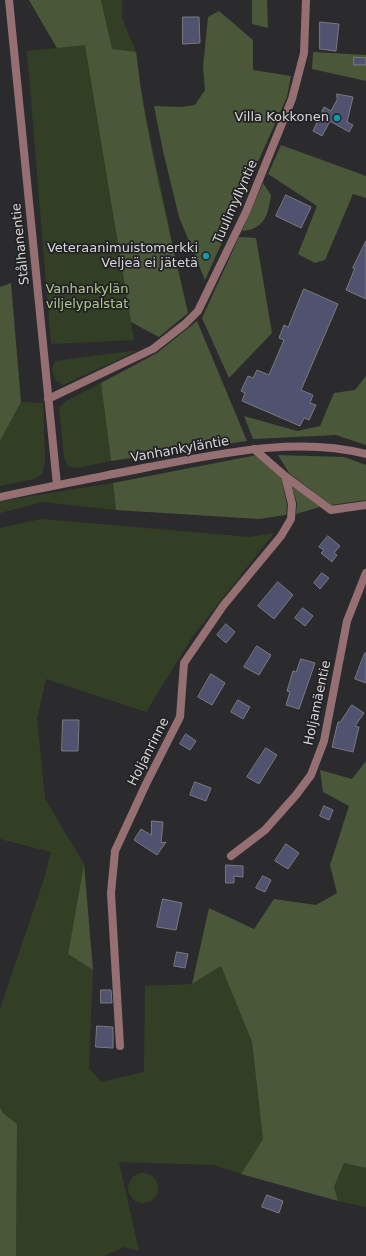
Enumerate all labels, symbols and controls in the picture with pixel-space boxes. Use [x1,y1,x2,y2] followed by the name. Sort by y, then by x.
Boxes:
[235,110,329,126] place label: Villa Kokkonen
[332,113,342,123] marker: Villa Kokkonen
[211,158,261,246] street label: Tuulimyllyntie
[9,202,33,286] street label: Stålhanentie
[47,241,198,272] place label: Veteraanimuistomerkki Veljeä ei jätetä
[201,251,211,261] marker: Veteraanimuistomerkki Veljeä ei jätetä
[45,282,129,313] park label: Vanhankylän viljelypalstat
[129,434,231,466] street label: Vanhankyläntie
[301,659,335,747] street label: Holjamäentie
[125,715,173,789] street label: Holjanrinne

